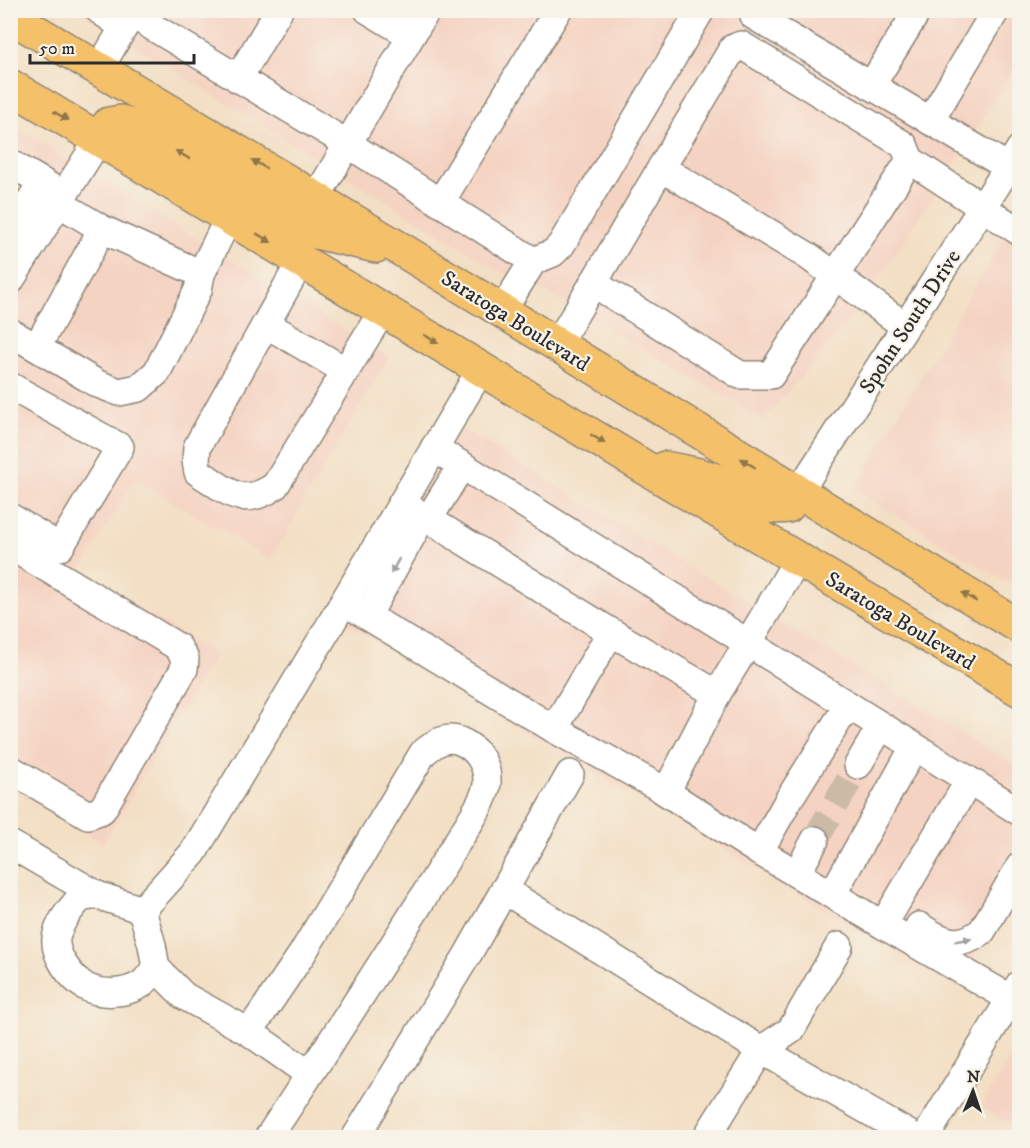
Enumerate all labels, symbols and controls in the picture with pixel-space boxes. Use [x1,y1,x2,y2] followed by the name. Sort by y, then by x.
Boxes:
[30,27,194,65] scale bar
[39,38,75,60] text: 50 m
[53,110,69,121] one-way arrow
[175,149,191,160] one-way arrow
[251,159,267,170] one-way arrow
[256,233,273,243] one-way arrow
[854,245,967,399] street label: Spohn South Drive
[436,265,594,378] street label: Saratoga Boulevard
[423,333,439,344] one-way arrow
[590,434,606,445] one-way arrow
[740,457,756,468] one-way arrow
[390,558,400,575] one-way arrow
[820,566,980,677] street label: Saratoga Boulevard
[961,591,977,602] one-way arrow
[954,935,973,944] one-way arrow
[943,1061,1003,1121] north arrow
[967,1067,980,1087] text: N

